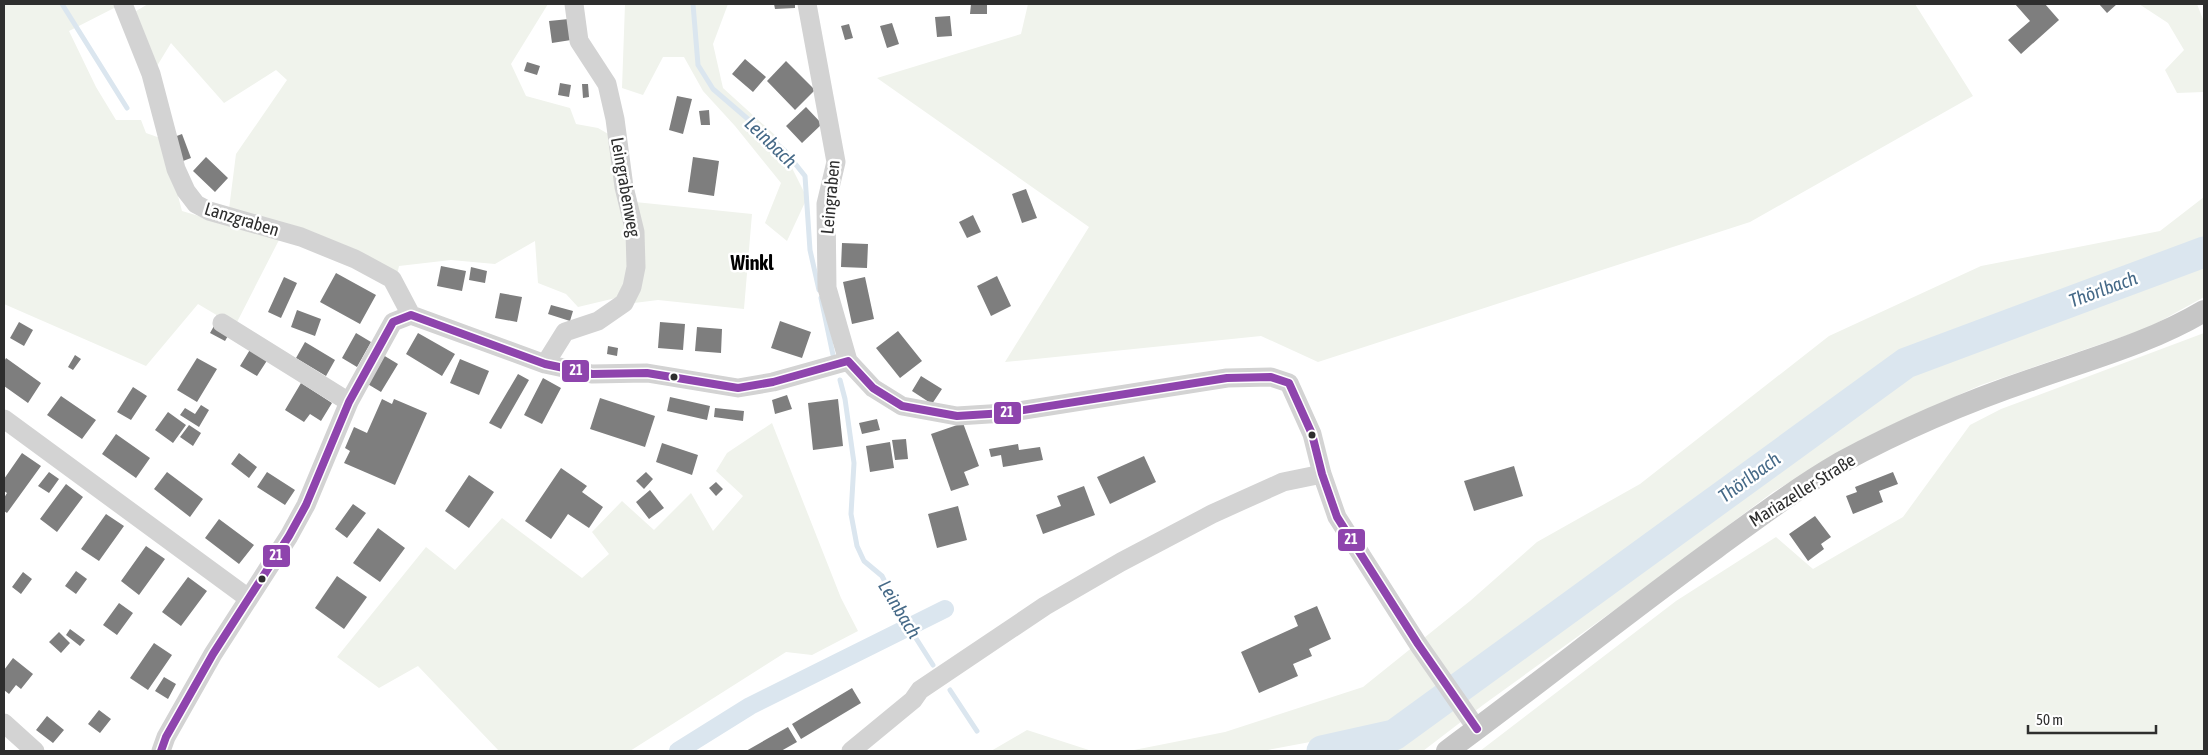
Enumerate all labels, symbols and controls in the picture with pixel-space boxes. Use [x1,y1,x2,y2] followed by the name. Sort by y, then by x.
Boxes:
[740,112,802,172] water label: Leinbach
[607,135,645,239] street label: Leingrabenweg
[816,159,844,235] street label: Leingraben
[202,198,282,240] street label: Lanzgraben
[730,251,774,274] district label: Winkl
[2066,267,2140,311] water label: Thörlbach
[561,359,590,383] line badge: 21
[569,362,583,378] text: 21
[669,372,679,382] unlabelled marker
[993,401,1022,425] line badge: 21
[1000,404,1014,420] text: 21
[1307,430,1317,440] unlabelled marker
[1714,447,1784,507] water label: Thörlbach
[1745,449,1859,531] street label: Mariazeller Straße
[1337,528,1366,552] line badge: 21
[1344,531,1358,547] text: 21
[262,544,291,568] line badge: 21
[269,547,283,563] text: 21
[257,574,267,584] unlabelled marker
[874,576,926,642] water label: Leinbach
[2028,702,2156,734] scale bar
[2036,711,2063,728] text: 50 m

